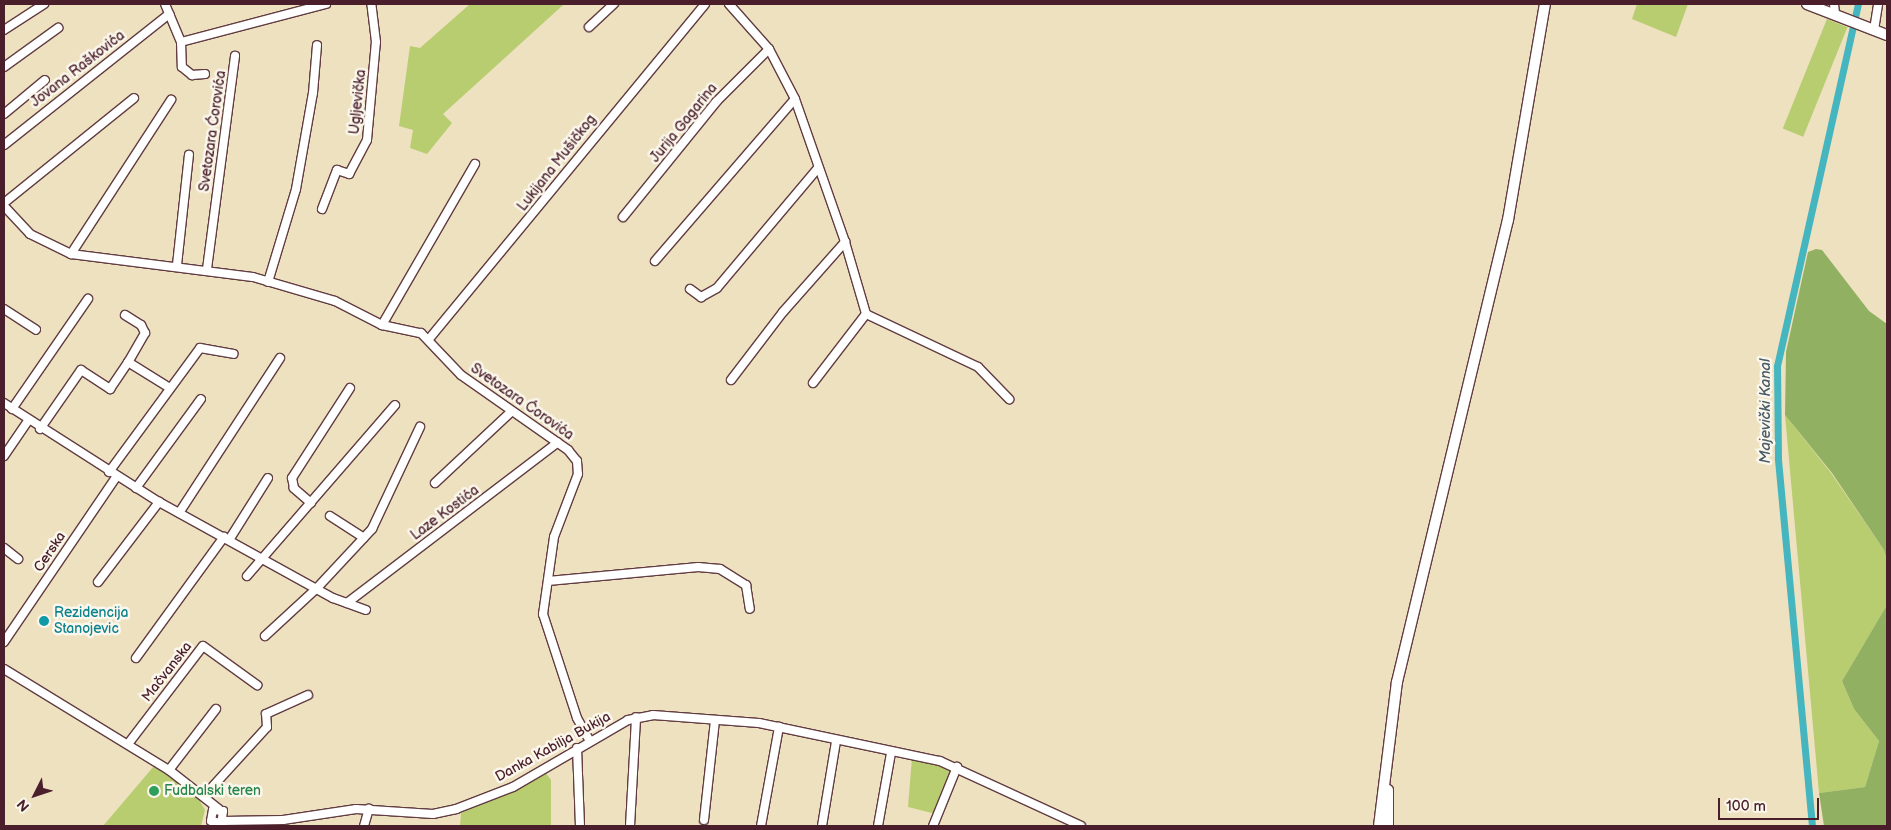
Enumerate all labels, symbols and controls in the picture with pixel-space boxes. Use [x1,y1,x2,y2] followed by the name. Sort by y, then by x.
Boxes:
[28,27,128,111] street label: Jovana Raškovića
[196,69,230,193] street label: Svetozara Ćorovića
[346,69,370,135] street label: Ugljevička
[647,80,721,166] street label: Jurija Gagarina
[514,111,600,215] street label: Lukijana Mušičkog
[1757,358,1775,464] water label: Majevički Kanal
[467,360,577,444] street label: Svetozara Ćorovića
[408,482,482,544] street label: Laze Kostića
[31,529,69,575] street label: Cerska
[54,605,128,638] place label: Rezidencija Stanojevic
[38,615,50,627] marker: Rezidencija Stanojevic
[138,639,196,705] street label: Mačvanska
[492,708,614,786] street label: Danka Kabilja Bukija
[10,770,60,820] north arrow
[164,783,261,799] place label: Fudbalski teren
[148,785,160,797] marker: Fudbalski teren
[1721,788,1822,820] scale bar
[13,796,33,815] text: N
[1726,797,1766,816] text: 100 m

